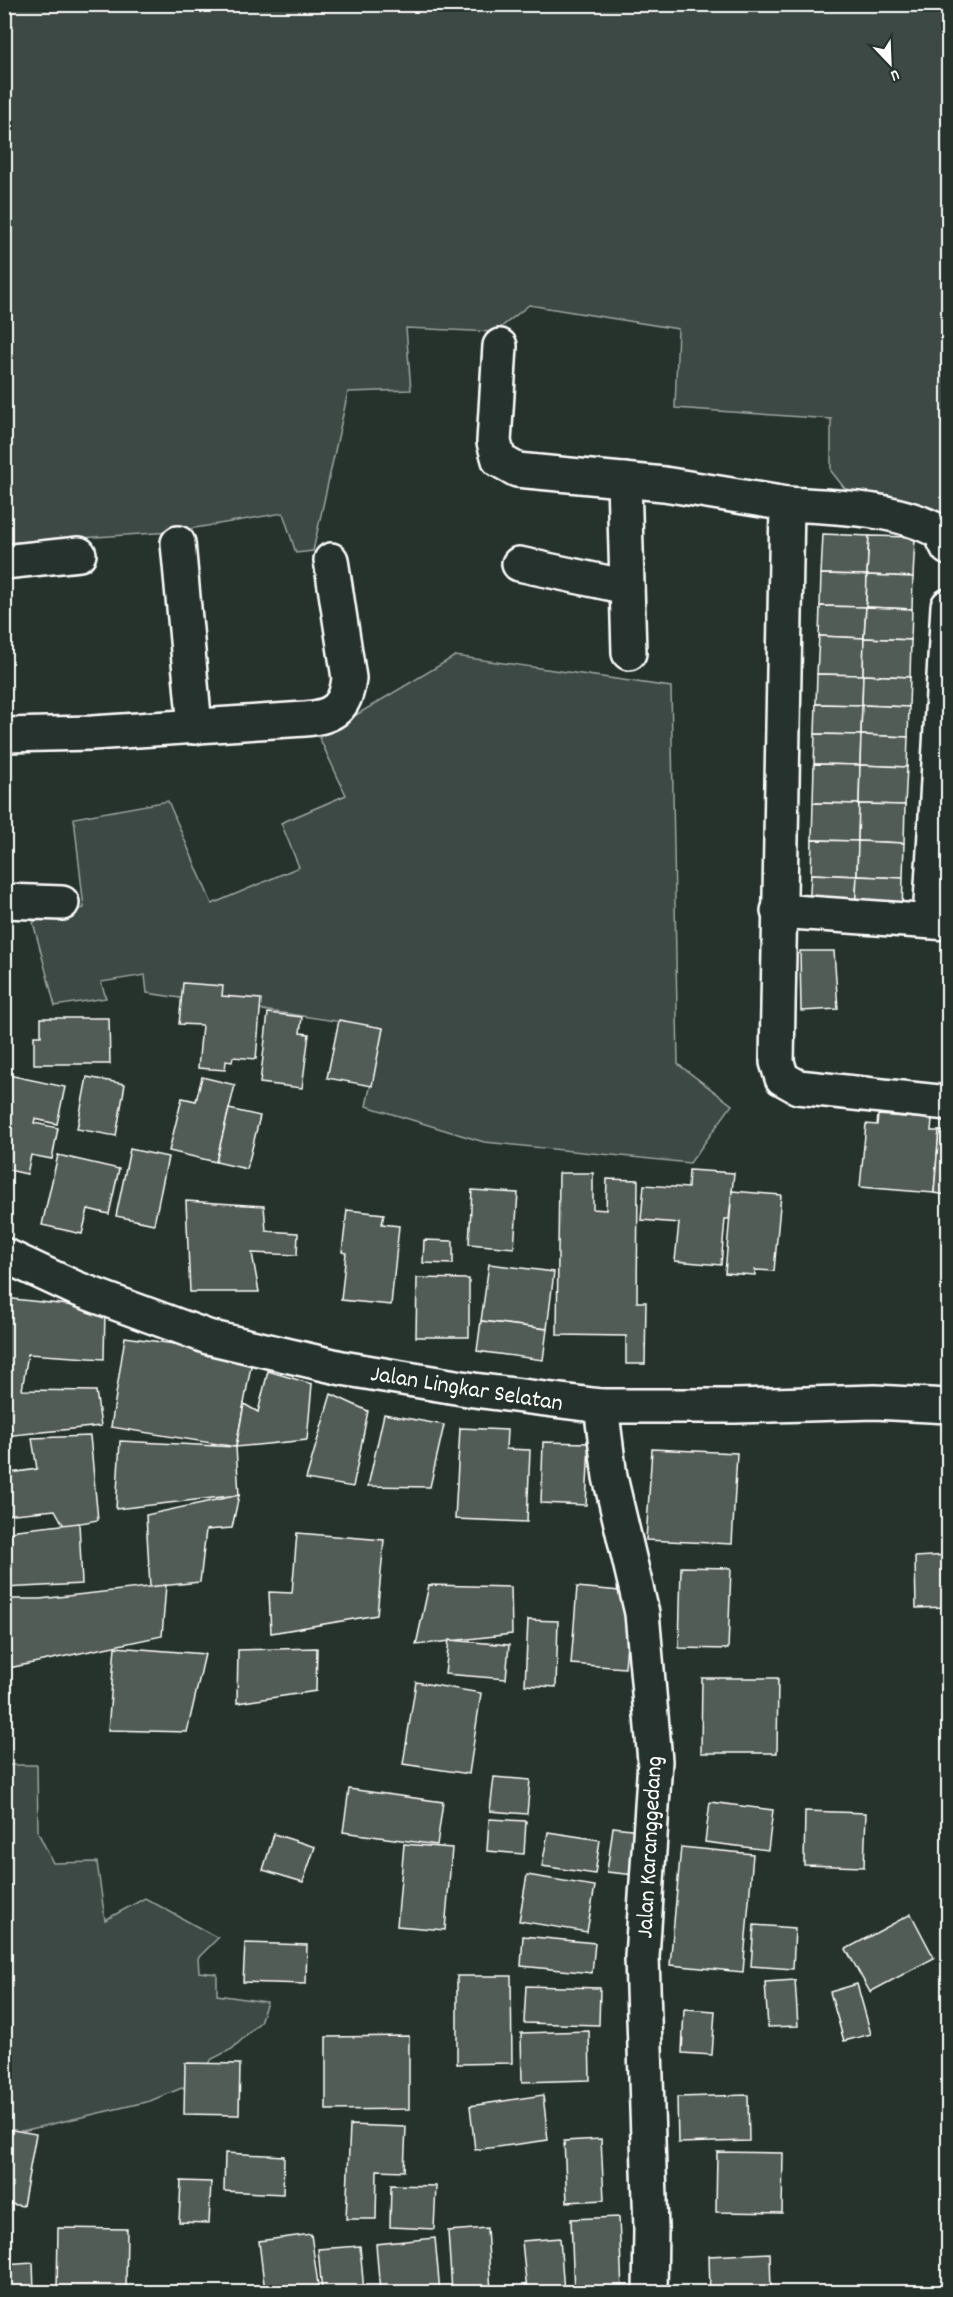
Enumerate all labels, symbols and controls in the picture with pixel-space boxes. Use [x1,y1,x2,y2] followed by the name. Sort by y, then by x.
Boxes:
[860,33,920,93] north arrow
[887,62,903,87] text: U
[368,1358,565,1422] street label: Jalan Lingkar Selatan
[629,1755,673,1939] street label: Jalan Karanggedang

